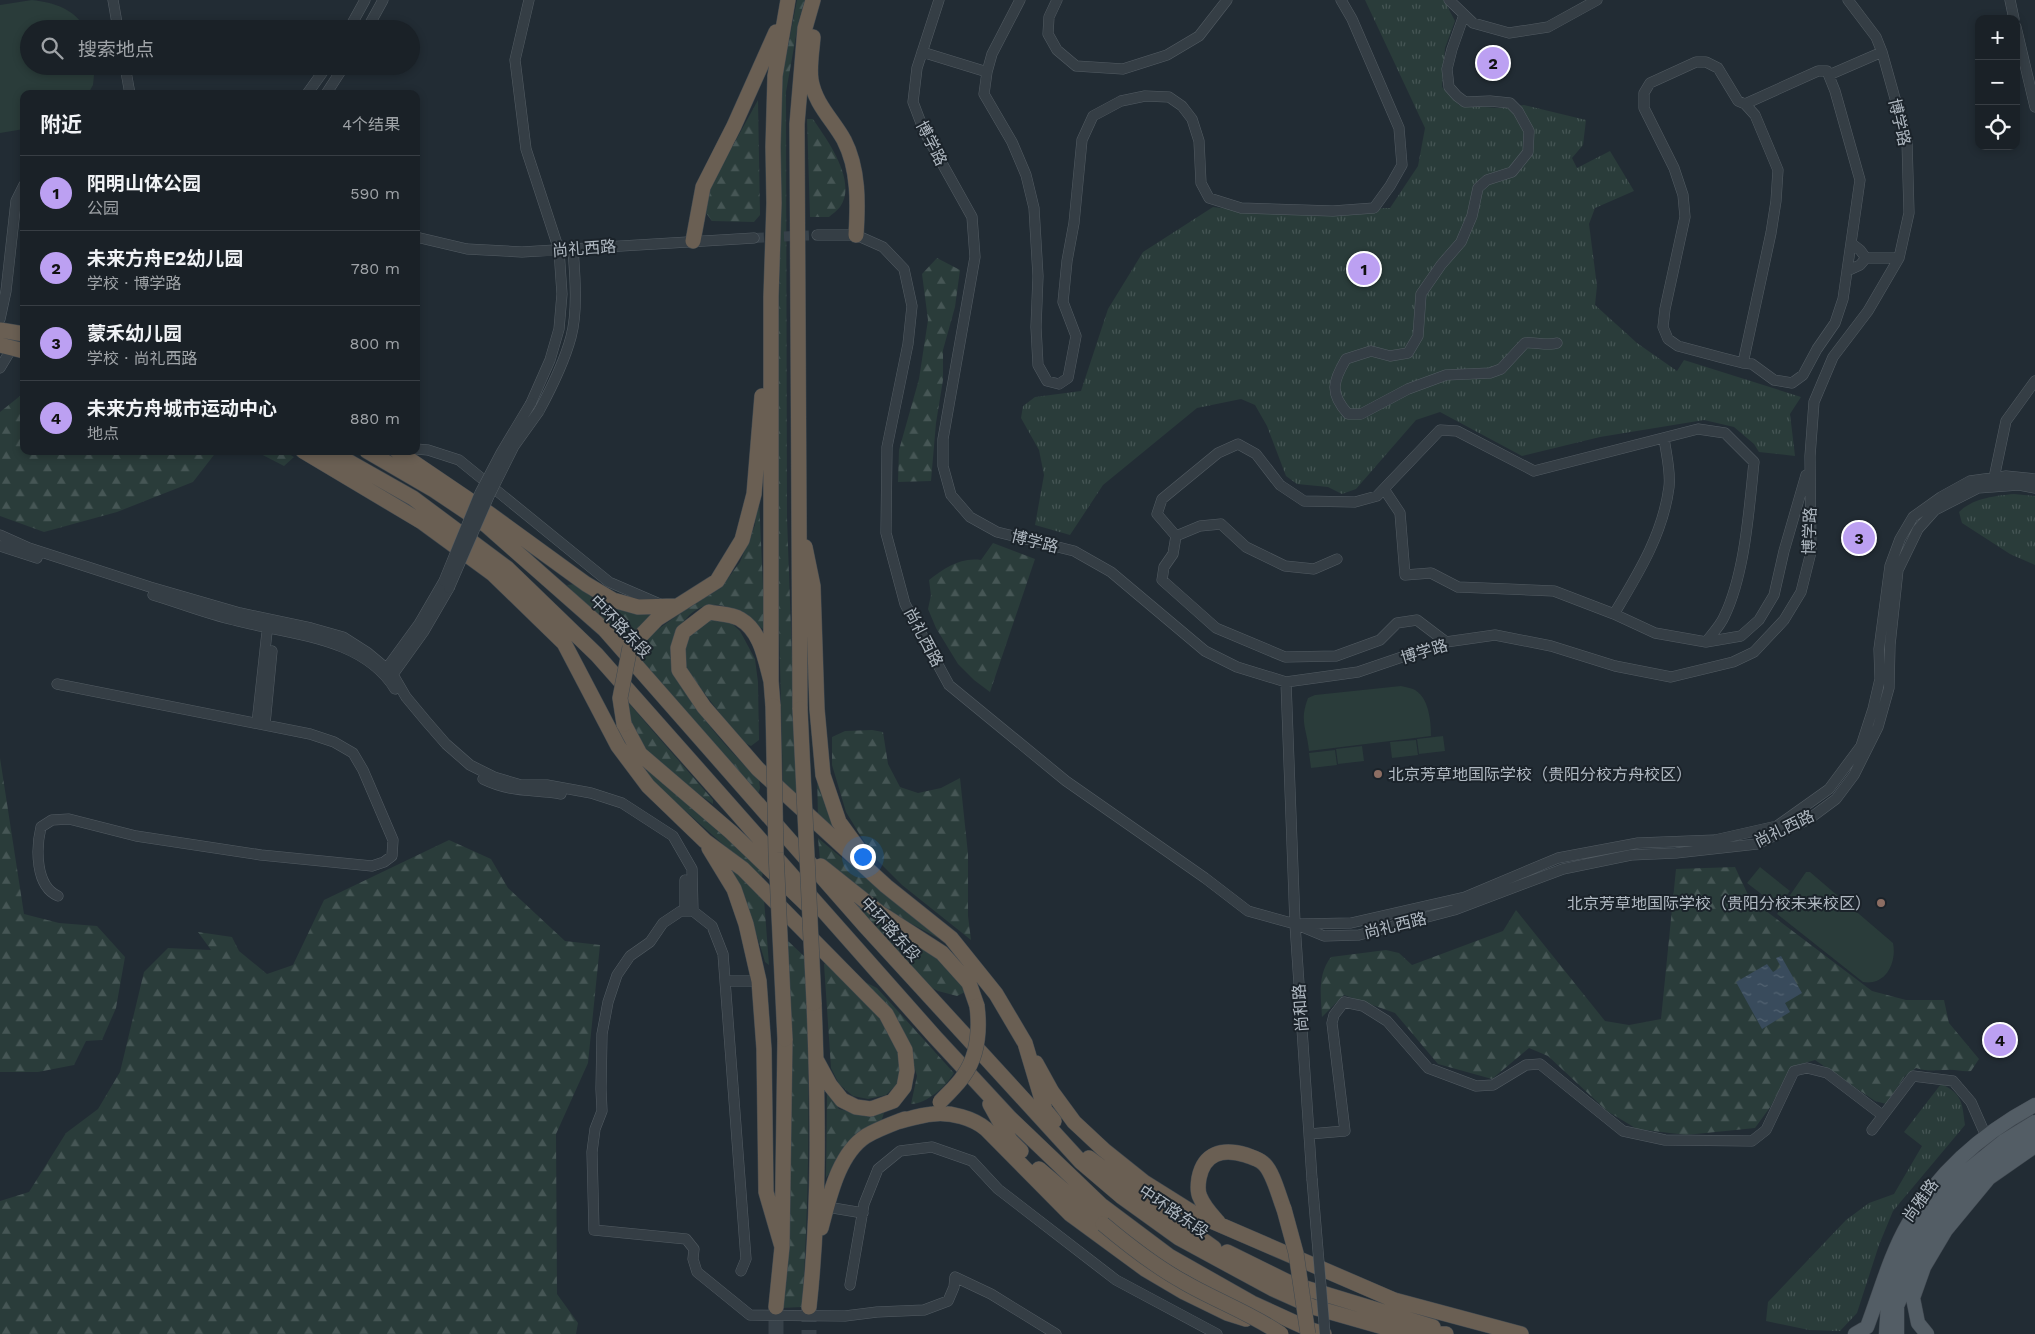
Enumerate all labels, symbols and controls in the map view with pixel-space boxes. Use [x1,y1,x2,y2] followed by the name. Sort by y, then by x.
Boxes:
[1975,15,2020,150] map controls
[1975,15,2020,60] button: +
[20,20,420,75] search box
[38,34,66,62] icon: search
[78,38,154,61] text: 搜索地点
[1477,44,1509,82] pin: 2
[1975,60,2020,105] button: −
[1885,97,1914,148] street label: 博学路
[1975,105,2020,150] button: locate
[40,112,82,137] text: 附近
[342,115,400,134] text: 4个结果
[912,118,951,169] street label: 博学路
[87,172,201,195] text: 阳明山体公园
[53,184,59,203] text: 1
[350,184,400,203] text: 590 m
[87,199,119,218] text: 公园
[551,237,617,260] street label: 尚礼西路
[87,247,243,270] text: 未来方舟E2幼儿园
[1348,250,1380,288] pin: 1
[51,259,61,278] text: 2
[351,259,400,278] text: 780 m
[87,274,182,293] text: 学校 · 博学路
[87,322,182,345] text: 蒙禾幼儿园
[51,334,61,353] text: 3
[350,334,400,353] text: 800 m
[87,349,198,368] text: 学校 · 尚礼西路
[87,397,277,420] text: 未来方舟城市运动中心
[51,409,61,428] text: 4
[350,409,400,428] text: 880 m
[87,424,119,443] text: 地点
[1799,507,1820,555] street label: 博学路
[1843,519,1875,557] pin: 3
[1009,526,1060,557] street label: 博学路
[586,591,655,662] street label: 中环路东段
[900,605,947,670] street label: 尚礼西路
[1398,635,1450,668] street label: 博学路
[1388,765,1692,784] place label: 北京芳草地国际学校（贵阳分校方舟校区）
[1372,768,1384,780] marker: 北京芳草地国际学校（贵阳分校方舟校区）
[1751,806,1817,851] street label: 尚礼西路
[850,844,876,870] your location
[857,893,924,965] street label: 中环路东段
[1567,894,1871,913] place label: 北京芳草地国际学校（贵阳分校未来校区）
[1875,897,1887,909] marker: 北京芳草地国际学校（贵阳分校未来校区）
[1362,909,1428,942] street label: 尚礼西路
[1289,983,1312,1033] street label: 尚和路
[1984,1021,2016,1059] pin: 4
[1899,1175,1942,1225] street label: 尚雅路
[1135,1181,1212,1242] street label: 中环路东段

